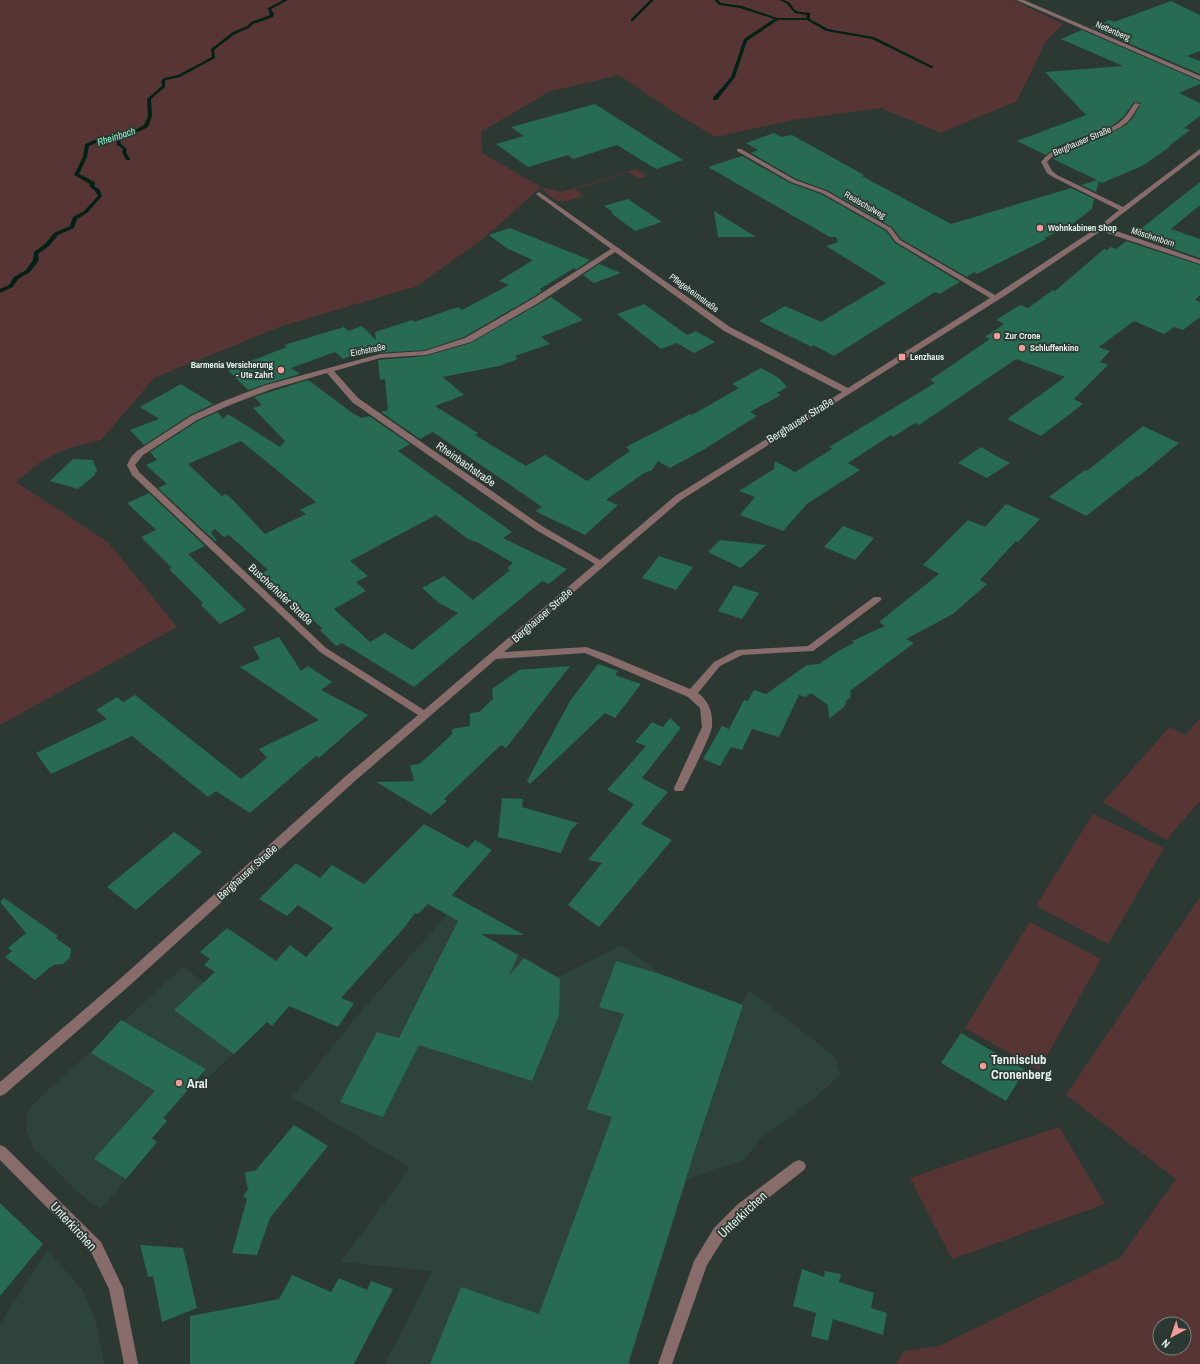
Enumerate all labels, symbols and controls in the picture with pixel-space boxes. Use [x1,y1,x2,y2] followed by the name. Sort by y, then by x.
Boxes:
[1094,18,1133,44] street label: Nettenberg
[1051,123,1113,159] street label: Berghauser Straße
[95,124,137,149] water label: Rheinbach
[842,188,889,222] street label: Realschulweg
[1048,222,1117,234] place label: Wohnkabinen Shop
[1035,223,1045,233] marker: Wohnkabinen Shop
[1130,224,1176,250] street label: Möschenborn
[667,271,721,315] street label: Pflegeheimstraße
[1005,330,1040,342] place label: Zur Crone
[992,331,1002,341] marker: Zur Crone
[349,341,387,359] street label: Eichstraße
[1030,342,1079,354] place label: Schluffenkino
[1017,343,1027,353] marker: Schluffenkino
[910,351,944,363] place label: Lenzhaus
[897,352,907,362] marker: Lenzhaus
[191,359,274,381] place label: Barmenia Versicherung - Ute Zahrt
[276,365,286,375] marker: Barmenia Versicherung - Ute Zahrt
[764,394,836,446] street label: Berghauser Straße
[434,438,498,490] street label: Rheinbachstraße
[246,560,316,628] street label: Buscherhofer Straße
[509,585,575,645] street label: Berghauser Straße
[214,841,280,903] street label: Berghauser Straße
[991,1051,1052,1083] place label: Tennisclub Cronenberg
[978,1061,988,1071] marker: Tennisclub Cronenberg
[187,1075,208,1092] place label: Aral
[174,1078,184,1088] marker: Aral
[714,1187,771,1241] street label: Unterkirchen
[47,1198,101,1255] street label: Unterkirchen
[1152,1316,1192,1356] north arrow
[1159,1336,1173,1351] text: N

